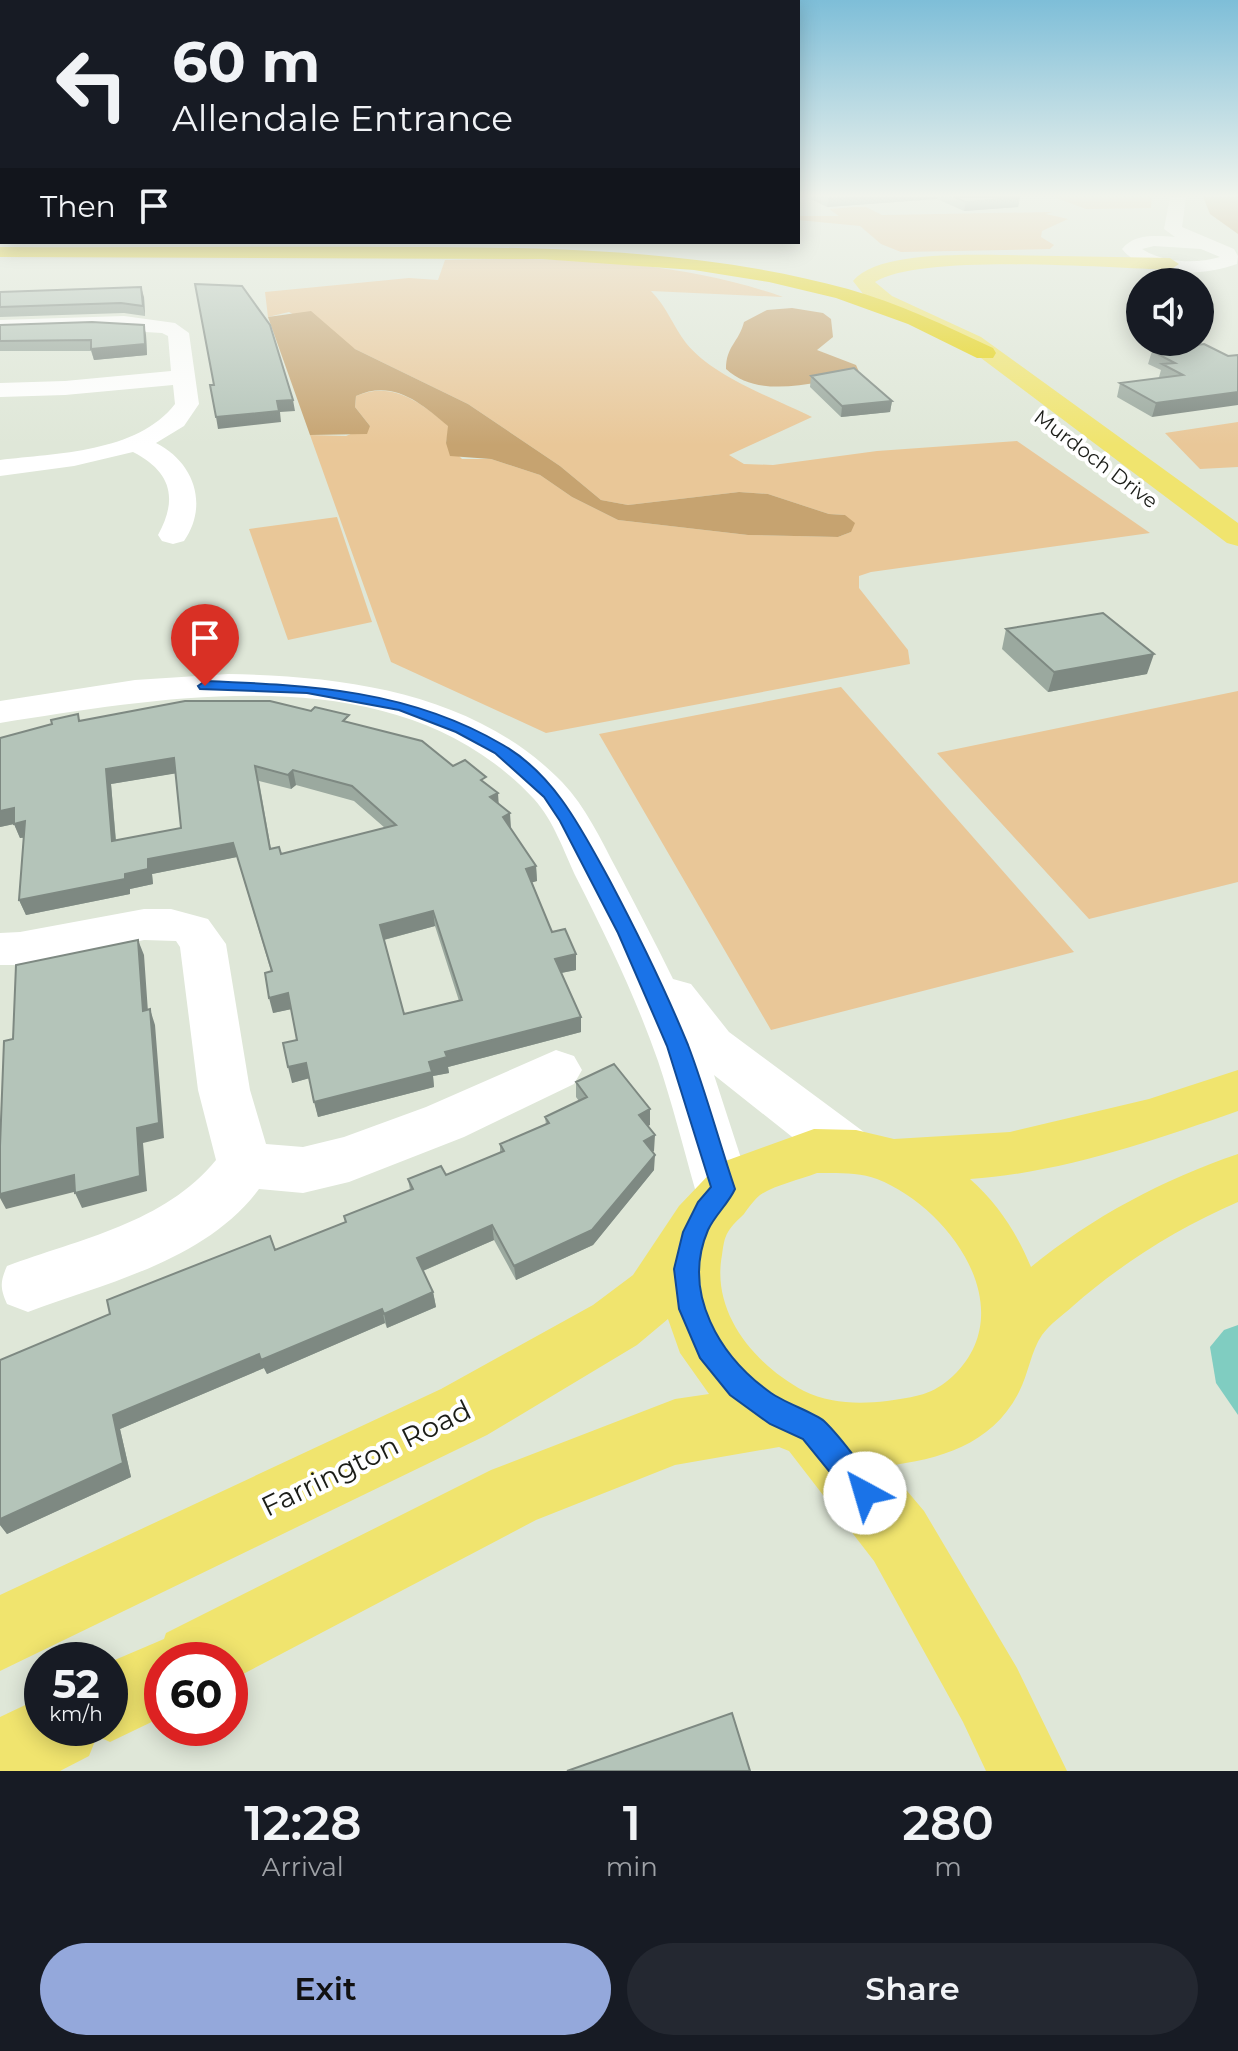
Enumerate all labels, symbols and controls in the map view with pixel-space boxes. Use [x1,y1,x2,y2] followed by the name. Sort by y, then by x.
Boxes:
[172,28,320,96] text: 60 m
[40,32,144,136] icon: left
[172,96,513,140] text: Allendale Entrance
[132,184,176,228] icon: arrive
[40,188,116,225] text: Then
[1126,268,1214,356] map controls
[1126,268,1214,356] button: sound
[1029,405,1163,513] street label: Murdoch Drive
[171,604,239,686] pin
[183,616,227,660] icon: arrive
[256,1392,476,1524] street label: Farrington Road
[823,1451,907,1535] position arrow
[144,1642,248,1746] speed limit sign: 60
[52,1659,100,1708] text: 52
[49,1702,103,1726] text: km/h
[244,1794,361,1852] text: 12:28
[623,1794,641,1852] text: 1
[902,1794,994,1852] text: 280
[262,1851,344,1883] text: Arrival
[606,1851,658,1883] text: min
[934,1851,962,1883] text: m
[40,1943,611,2035] button: Exit
[627,1943,1198,2035] button: Share

